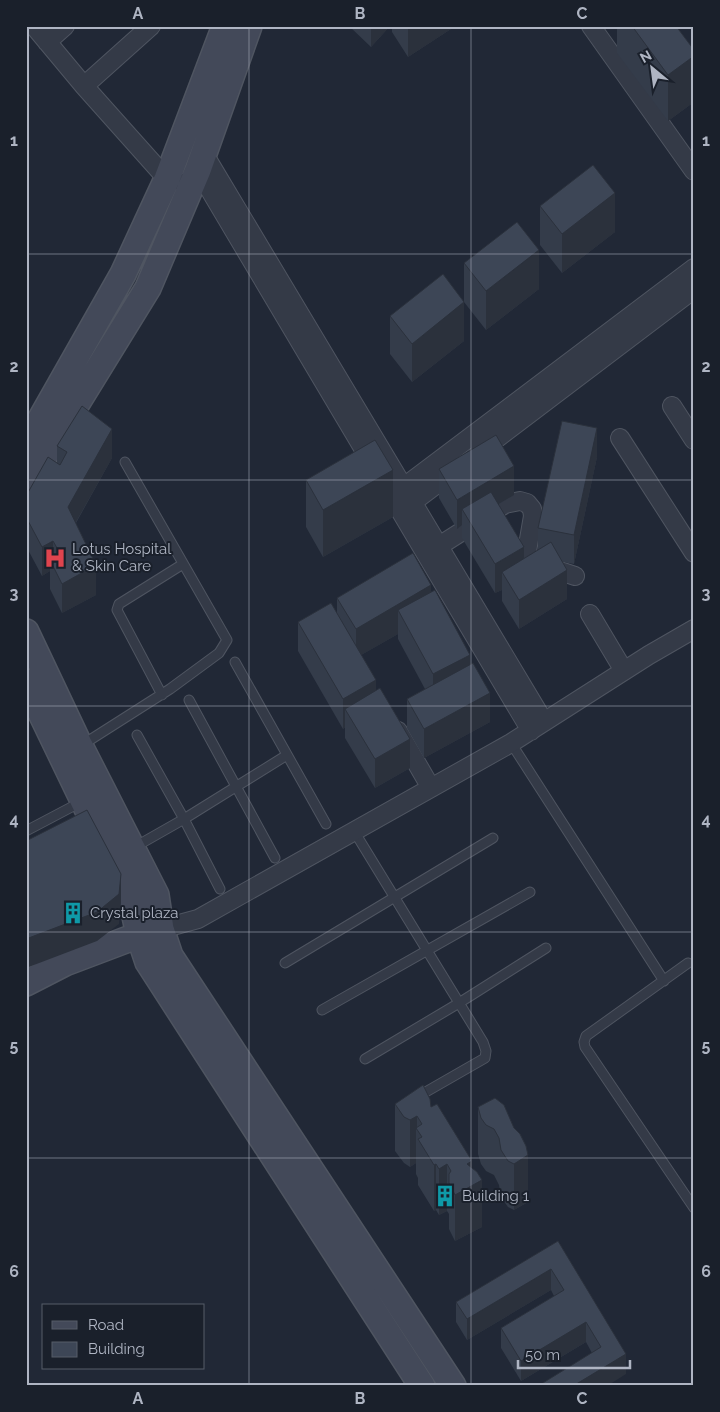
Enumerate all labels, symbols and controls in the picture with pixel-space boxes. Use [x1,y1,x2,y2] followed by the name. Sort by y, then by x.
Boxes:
[133,4,144,23] text: A
[355,4,366,23] text: B
[577,4,588,23] text: C
[628,42,678,92] north arrow
[637,47,654,66] text: N
[10,131,18,150] text: 1
[702,131,710,150] text: 1
[9,357,19,376] text: 2
[701,357,711,376] text: 2
[72,540,172,575] place label: Lotus Hospital & Skin Care
[42,545,68,571] hospital icon: Lotus Hospital & Skin Care
[10,584,19,603] text: 3
[702,584,711,603] text: 3
[9,810,19,829] text: 4
[701,810,711,829] text: 4
[60,900,86,926] building icon: Crystal plaza
[90,904,178,922] place label: Crystal plaza
[10,1036,19,1055] text: 5
[702,1036,711,1055] text: 5
[432,1183,458,1209] building icon: Building 1
[462,1187,530,1205] place label: Building 1
[9,1262,19,1281] text: 6
[701,1262,711,1281] text: 6
[42,1304,205,1370] legend
[88,1316,124,1334] text: Road
[518,1337,630,1369] scale bar
[88,1340,145,1358] text: Building
[525,1346,560,1364] text: 50 m
[133,1389,144,1408] text: A
[355,1389,366,1408] text: B
[577,1389,588,1408] text: C

